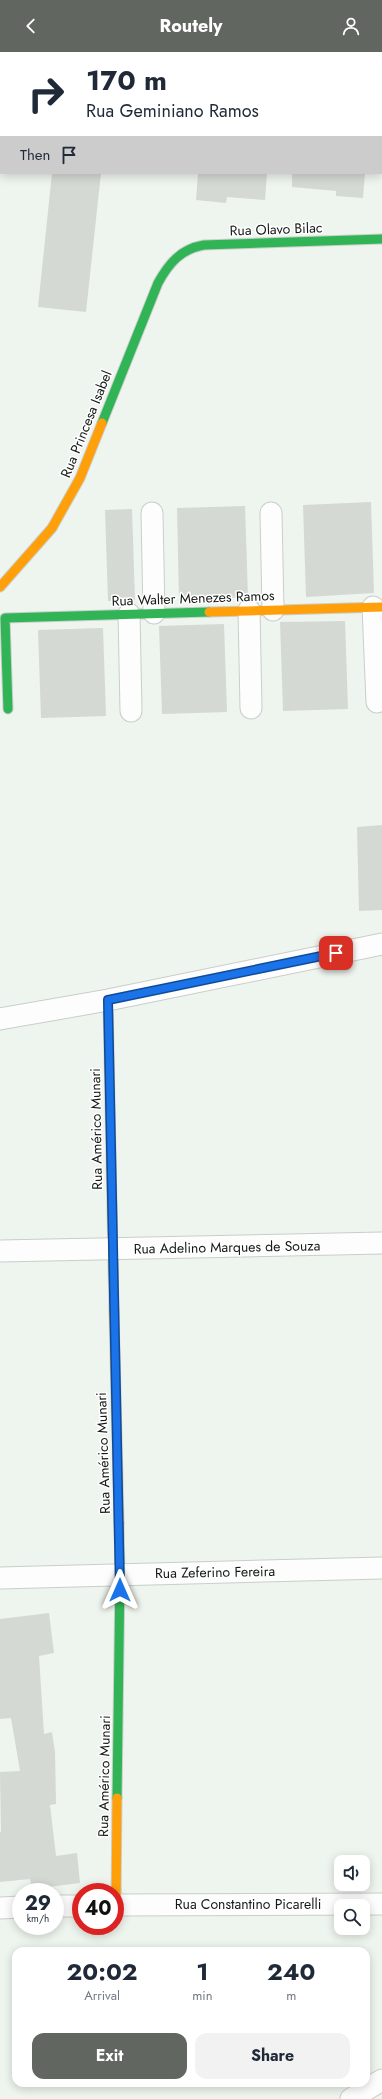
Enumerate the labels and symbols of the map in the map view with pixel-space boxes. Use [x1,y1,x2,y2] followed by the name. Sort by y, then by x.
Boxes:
[229,217,323,241] street label: Rua Olavo Bilac
[55,367,117,481] street label: Rua Princesa Isabel
[111,585,275,611] street label: Rua Walter Menezes Ramos
[319,936,353,970] pin
[85,1068,107,1190] street label: Rua Américo Munari
[133,1235,321,1259] street label: Rua Adelino Marques de Souza
[91,1392,115,1514] street label: Rua Américo Munari
[155,1561,275,1583] street label: Rua Zeferino Fereira
[99,1569,141,1611] position arrow
[93,1715,115,1837] street label: Rua Américo Munari
[72,1883,124,1935] speed limit sign: 40
[175,1894,321,1914] street label: Rua Constantino Picarelli

